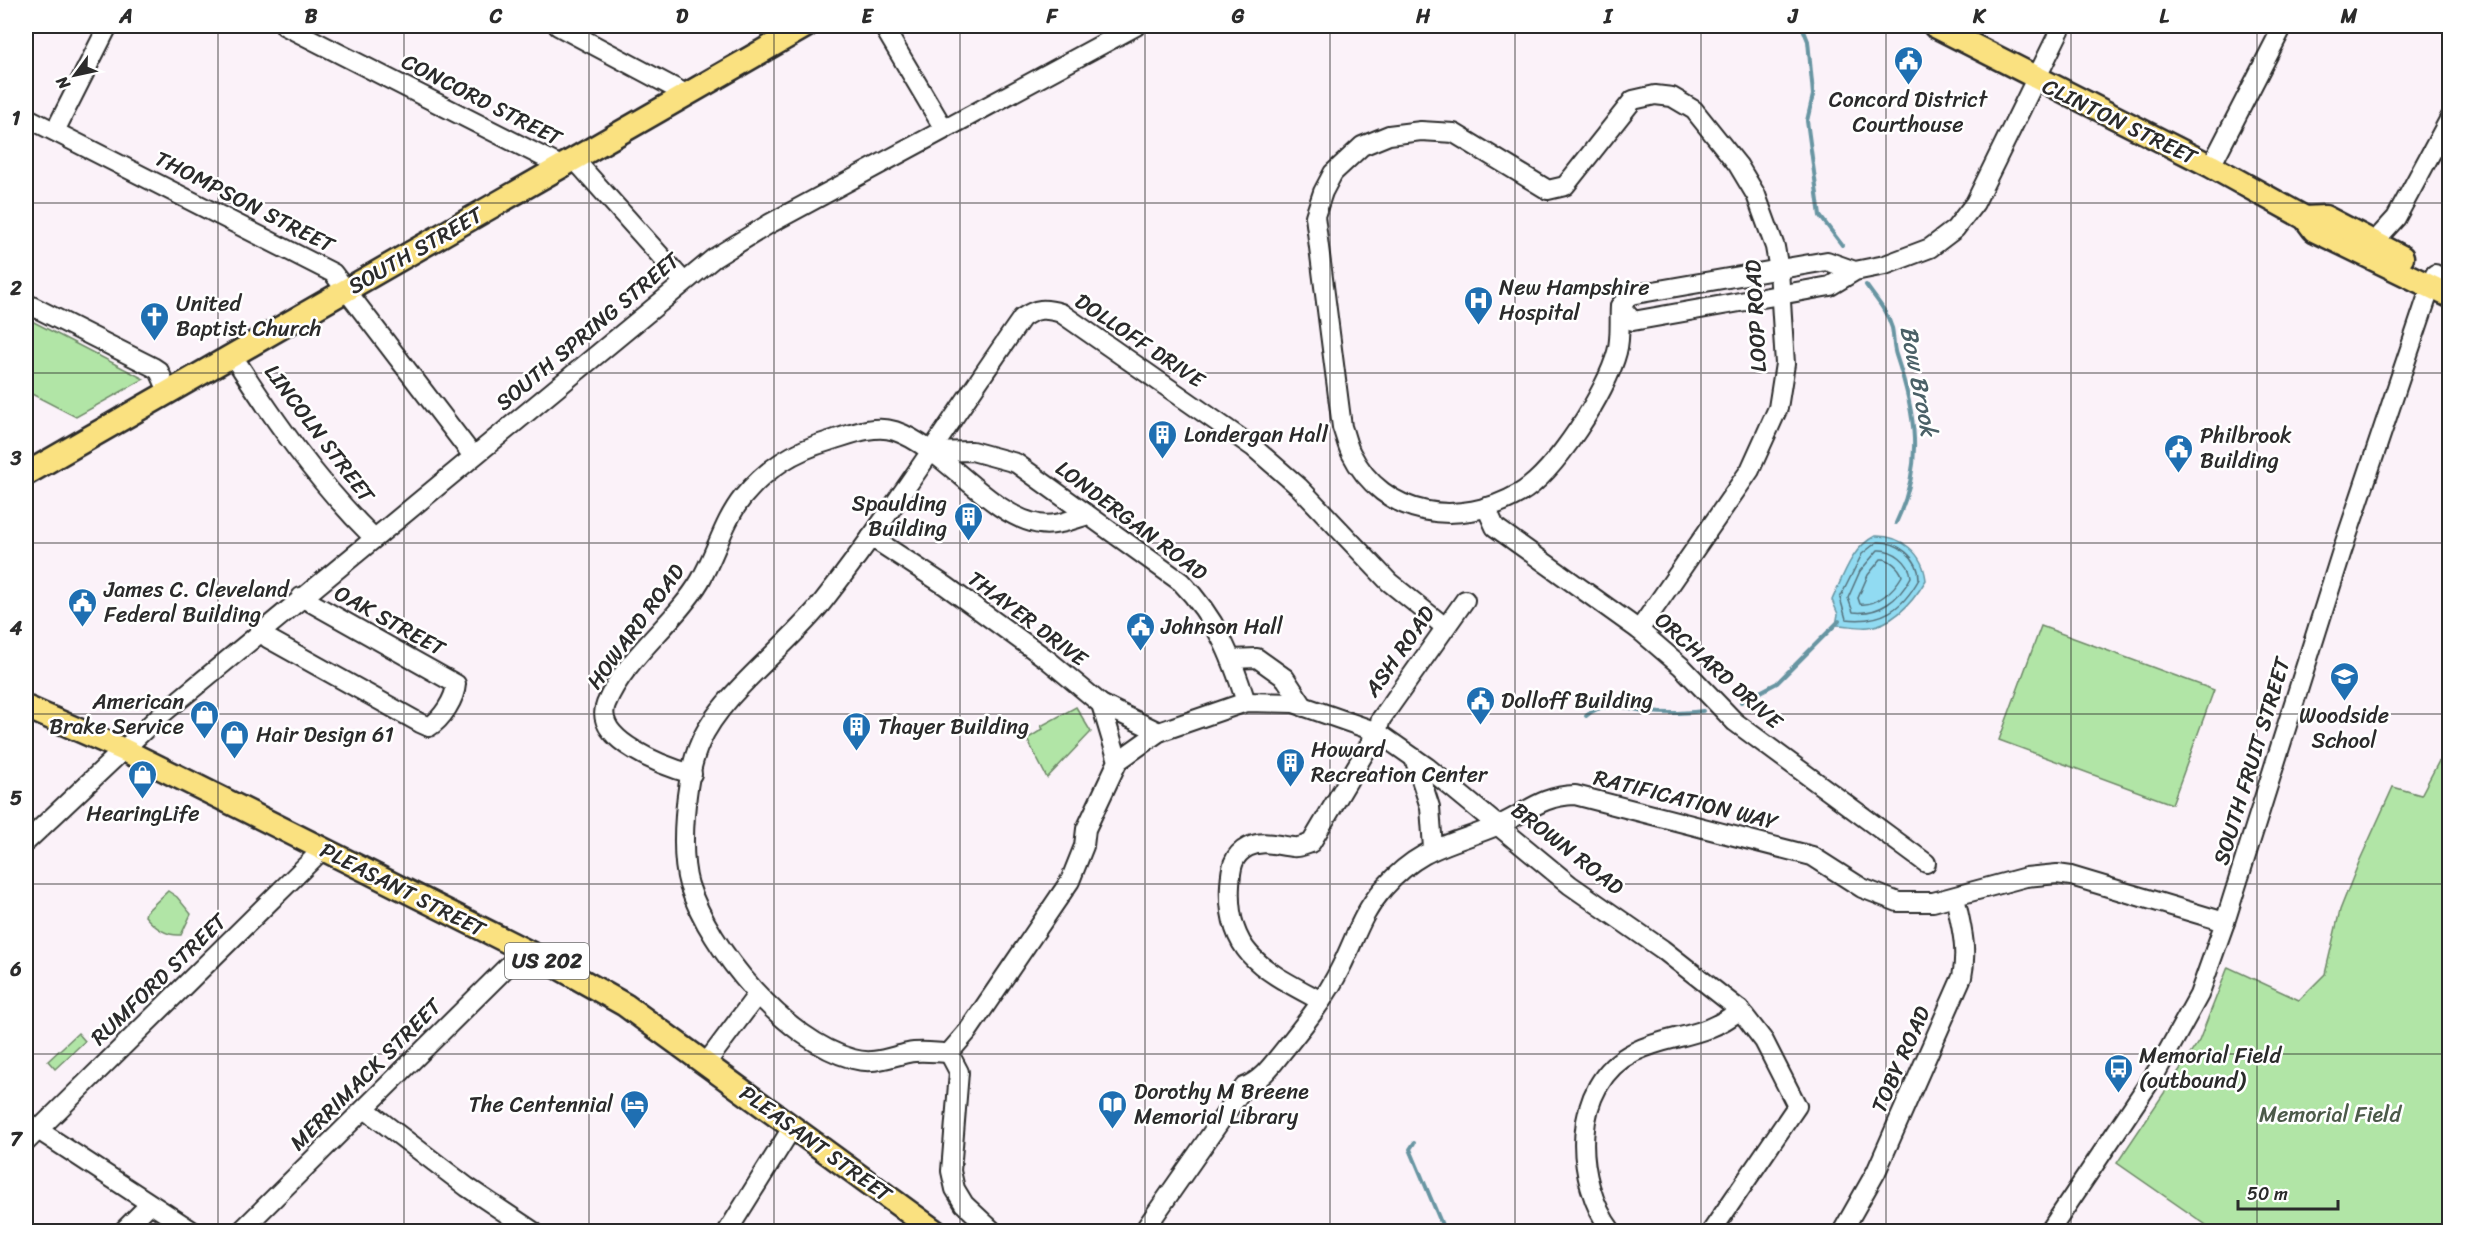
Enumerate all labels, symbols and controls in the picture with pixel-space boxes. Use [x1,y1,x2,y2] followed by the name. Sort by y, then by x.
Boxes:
[118,0,133,34] text: A
[305,0,318,34] text: B
[489,0,503,34] text: C
[676,0,689,34] text: D
[861,0,874,34] text: E
[1046,0,1059,34] text: F
[1231,0,1245,34] text: G
[1415,0,1431,34] text: H
[1603,0,1614,34] text: I
[1787,0,1799,34] text: J
[1972,0,1987,34] text: K
[2159,0,2169,34] text: L
[2340,0,2358,34] text: M
[395,42,570,157] street label: CONCORD STREET
[1892,44,1924,86] public building icon: Concord District Courthouse
[45,45,105,105] north arrow
[2036,67,2205,176] street label: CLINTON STREET
[47,70,79,96] text: N
[1829,80,1988,144] place label: Concord District Courthouse
[12,101,21,136] text: 1
[148,139,343,265] street label: THOMPSON STREET
[340,195,492,305] street label: SOUTH STREET
[486,241,689,421] street label: SOUTH SPRING STREET
[1733,258,1778,373] street label: LOOP ROAD
[1499,268,1650,332] place label: New Hampshire Hospital
[9,271,22,306] text: 2
[1067,282,1214,400] street label: DOLLOFF DRIVE
[176,284,321,348] place label: United Baptist Church
[1462,284,1494,326] hospital icon: New Hampshire Hospital
[139,300,171,342] church icon: United Baptist Church
[1888,322,1951,441] water label: Bow Brook
[254,355,386,512] street label: LINCOLN STREET
[1184,415,1329,454] place label: Londergan Hall
[2200,416,2292,480] place label: Philbrook Building
[1147,418,1179,460] building icon: Londergan Hall
[2163,432,2195,474] public building icon: Philbrook Building
[10,441,22,476] text: 3
[1047,450,1216,591] street label: LONDERGAN ROAD
[852,484,947,548] place label: Spaulding Building
[952,500,984,542] building icon: Spaulding Building
[576,555,695,698] street label: HOWARD ROAD
[959,560,1098,678] street label: THAYER DRIVE
[103,570,290,634] place label: James C. Cleveland Federal Building
[327,574,454,668] street label: OAK STREET
[67,586,99,628] public building icon: James C. Cleveland Federal Building
[1353,597,1446,706] street label: ASH ROAD
[1645,602,1793,740] street label: ORCHARD DRIVE
[1160,607,1284,646] place label: Johnson Hall
[1124,610,1156,652] public building icon: Johnson Hall
[9,611,23,646] text: 4
[2201,651,2302,870] street label: SOUTH FRUIT STREET
[2328,660,2360,702] school or university icon: Woodside School
[1501,681,1653,720] place label: Dolloff Building
[49,682,184,746] place label: American Brake Service
[1464,684,1496,726] public building icon: Dolloff Building
[2299,696,2389,760] place label: Woodside School
[189,698,221,740] shop icon: American Brake Service
[878,707,1029,746] place label: Thayer Building
[841,710,873,752] building icon: Thayer Building
[256,715,394,754] place label: Hair Design 61
[219,718,251,760] shop icon: Hair Design 61
[1311,730,1489,794] place label: Howard Recreation Center
[1274,746,1306,788] building icon: Howard Recreation Center
[127,758,159,800] shop icon: HearingLife
[1590,758,1783,841] street label: RATIFICATION WAY
[10,781,22,816] text: 5
[1502,791,1633,905] street label: BROWN ROAD
[86,794,200,833] place label: HearingLife
[313,831,493,948] street label: PLEASANT STREET
[81,903,237,1055] street label: RUMFORD STREET
[505,943,589,979] road number: US 202
[9,952,22,987] text: 6
[280,987,452,1160] street label: MERRIMACK STREET
[1860,999,1941,1119] street label: TOBY ROAD
[2139,1036,2282,1100] place label: Memorial Field (outbound)
[2102,1052,2134,1094] bus stop icon: Memorial Field (outbound)
[1134,1072,1309,1136] place label: Dorothy M Breene Memorial Library
[731,1074,901,1213] street label: PLEASANT STREET
[469,1085,614,1124] place label: The Centennial
[618,1088,650,1130] hotel icon: The Centennial
[1097,1088,1129,1130] library icon: Dorothy M Breene Memorial Library
[2259,1095,2402,1134] park label: Memorial Field
[10,1122,23,1157] text: 7
[2238,1173,2338,1211] scale bar
[2247,1178,2288,1210] text: 50 m

